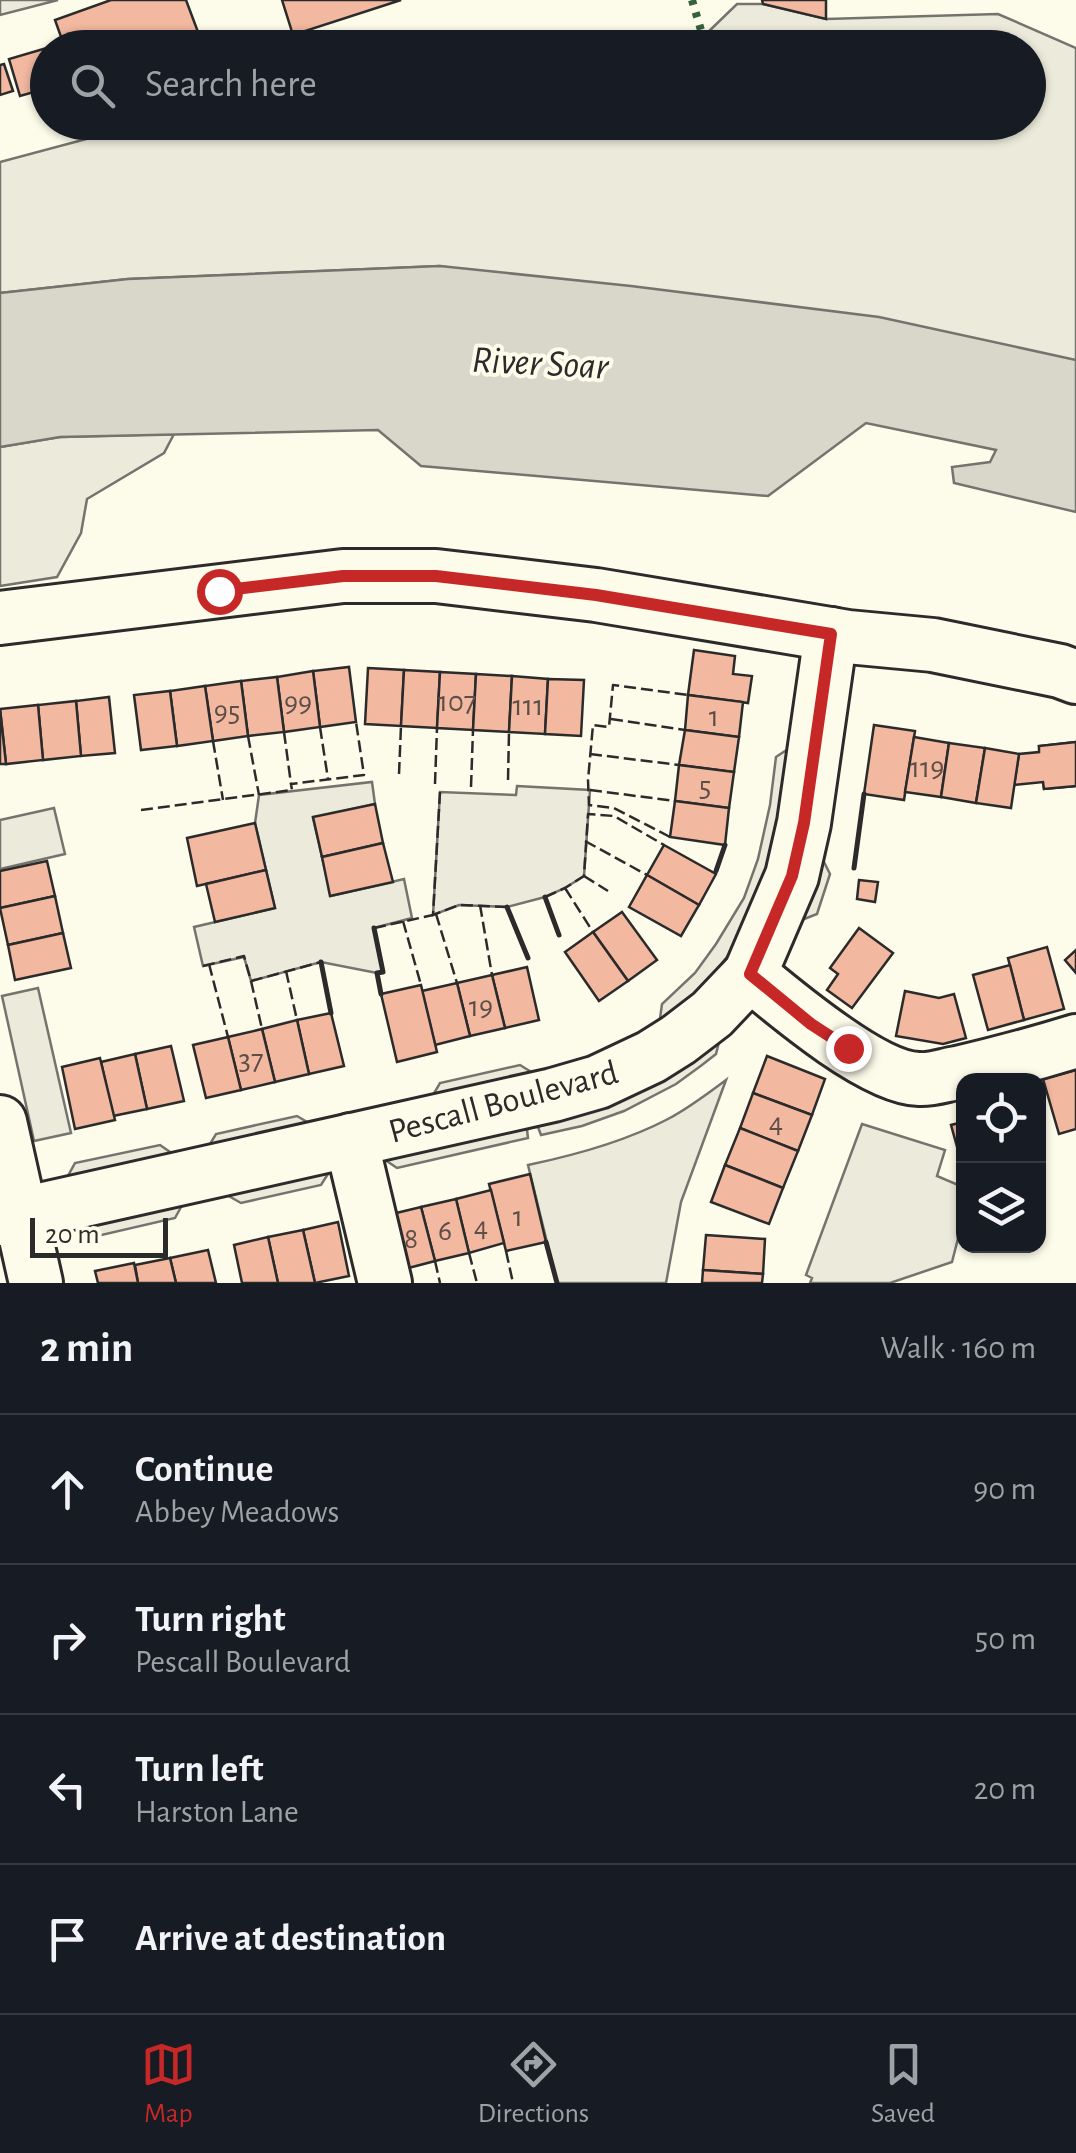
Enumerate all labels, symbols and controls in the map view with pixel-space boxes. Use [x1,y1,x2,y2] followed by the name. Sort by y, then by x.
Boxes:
[30,30,1046,140] search box
[65,58,120,113] icon: search
[145,66,317,104] text: Search here
[471,341,611,387] water label: River Soar
[197,569,243,615] route start
[438,687,476,717] house number: 107
[284,688,312,718] house number: 99
[513,691,543,721] house number: 111
[214,697,240,727] house number: 95
[709,702,719,732] house number: 1
[910,753,944,783] house number: 119
[699,772,711,802] house number: 5
[469,992,493,1022] house number: 19
[826,1026,872,1072] route end
[239,1045,263,1075] house number: 37
[385,1055,622,1150] street label: Pescall Boulevard
[956,1073,1046,1253] map controls
[956,1073,1046,1163] button: locate
[769,1108,783,1138] house number: 4
[956,1163,1046,1253] button: layers
[513,1202,523,1232] house number: 1
[474,1212,488,1242] house number: 4
[30,1213,168,1258] scale bar
[438,1216,452,1246] house number: 6
[45,1221,100,1249] text: 20 m
[404,1224,418,1254] house number: 8
[40,1327,133,1369] text: 2 min
[880,1332,1036,1364] text: Walk · 160 m
[135,1451,273,1489] text: Continue
[40,1462,95,1517] icon: ahead
[973,1473,1036,1505] text: 90 m
[135,1496,339,1528] text: Abbey Meadows
[135,1601,285,1639] text: Turn right
[40,1612,95,1667] icon: right
[975,1623,1036,1655] text: 50 m
[135,1646,351,1678] text: Pescall Boulevard
[135,1751,263,1789] text: Turn left
[40,1762,95,1817] icon: left
[974,1773,1036,1805] text: 20 m
[135,1796,299,1828] text: Harston Lane
[40,1912,95,1967] icon: arrive
[135,1920,446,1958] text: Arrive at destination
[141,2037,196,2131] tab: Map
[478,2037,589,2131] tab: Directions
[871,2037,935,2131] tab: Saved

